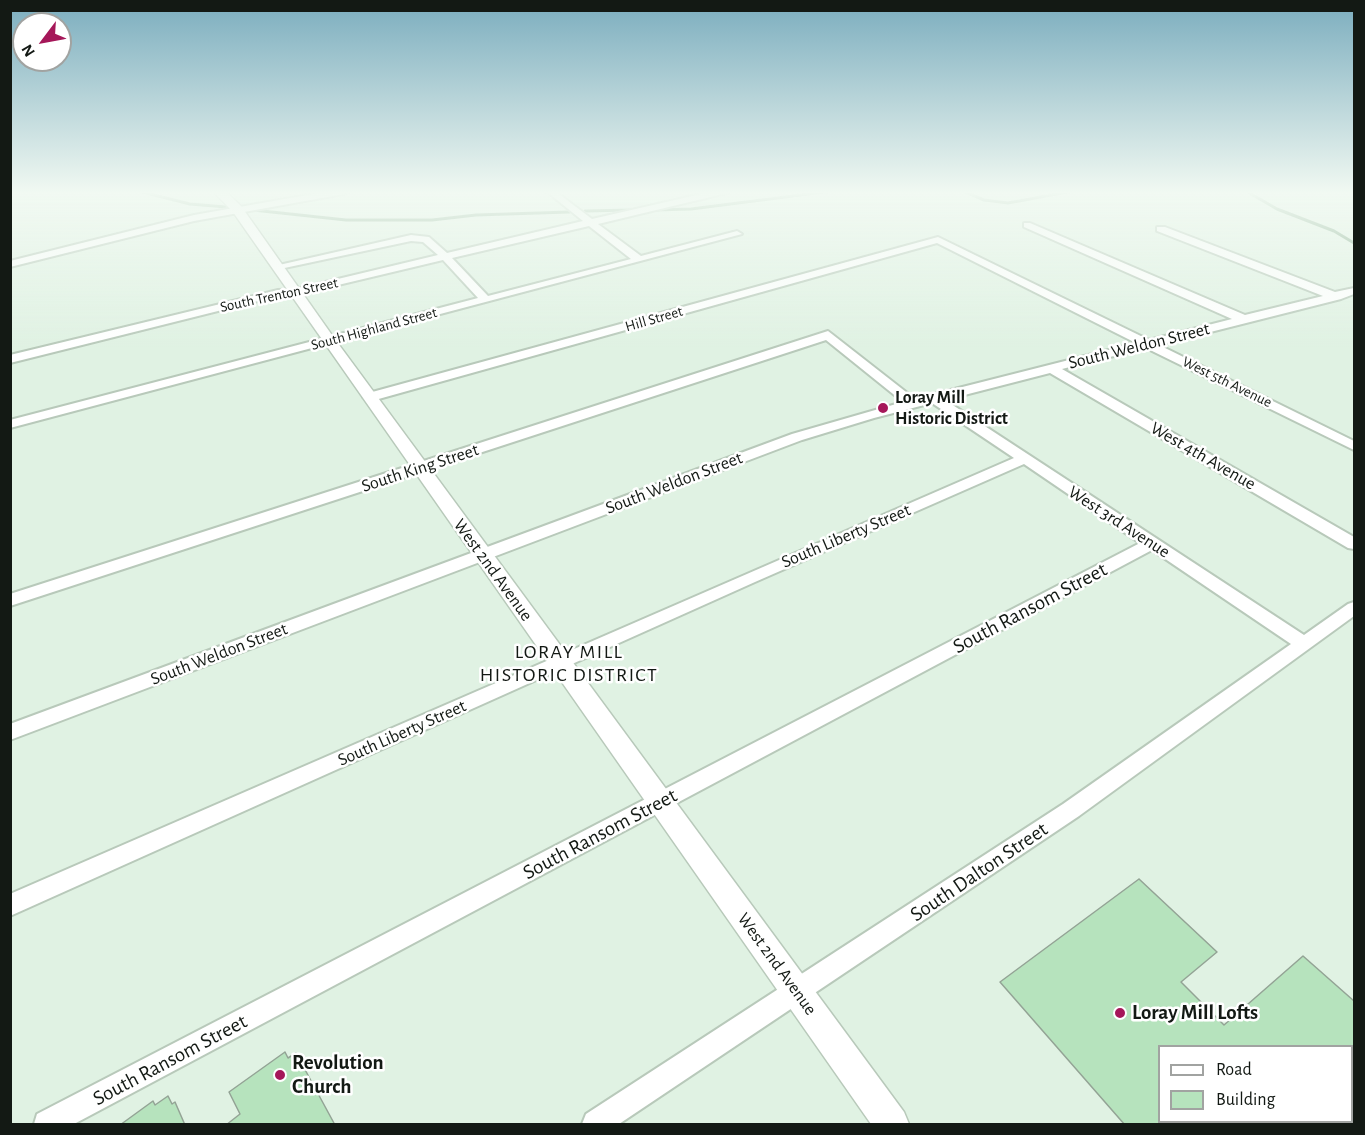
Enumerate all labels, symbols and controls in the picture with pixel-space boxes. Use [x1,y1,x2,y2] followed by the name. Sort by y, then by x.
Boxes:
[12,12,72,72] north arrow
[19,42,38,59] text: N
[218,274,340,316] street label: South Trenton Street
[623,302,685,336] street label: Hill Street
[309,304,439,354] street label: South Highland Street
[1066,318,1212,374] street label: South Weldon Street
[1179,353,1275,411] street label: West 5th Avenue
[895,387,1008,430] place label: Loray Mill Historic District
[876,401,890,415] marker: Loray Mill Historic District
[1146,417,1260,495] street label: West 4th Avenue
[359,439,481,497] street label: South King Street
[603,447,745,519] street label: South Weldon Street
[1064,481,1174,563] street label: West 3rd Avenue
[778,499,914,573] street label: South Liberty Street
[449,515,537,625] street label: West 2nd Avenue
[949,557,1111,659] street label: South Ransom Street
[148,618,290,690] street label: South Weldon Street
[480,640,658,687] district label: LORAY MILL HISTORIC DISTRICT
[334,695,470,771] street label: South Liberty Street
[519,783,681,885] street label: South Ransom Street
[906,817,1052,927] street label: South Dalton Street
[733,909,821,1019] street label: West 2nd Avenue
[1132,1000,1258,1026] place label: Loray Mill Lofts
[1113,1006,1127,1020] marker: Loray Mill Lofts
[89,1009,251,1111] street label: South Ransom Street
[1158,1045,1353,1123] legend
[292,1050,383,1100] place label: Revolution Church
[1216,1061,1252,1079] text: Road
[273,1068,287,1082] marker: Revolution Church
[1216,1091,1275,1109] text: Building

